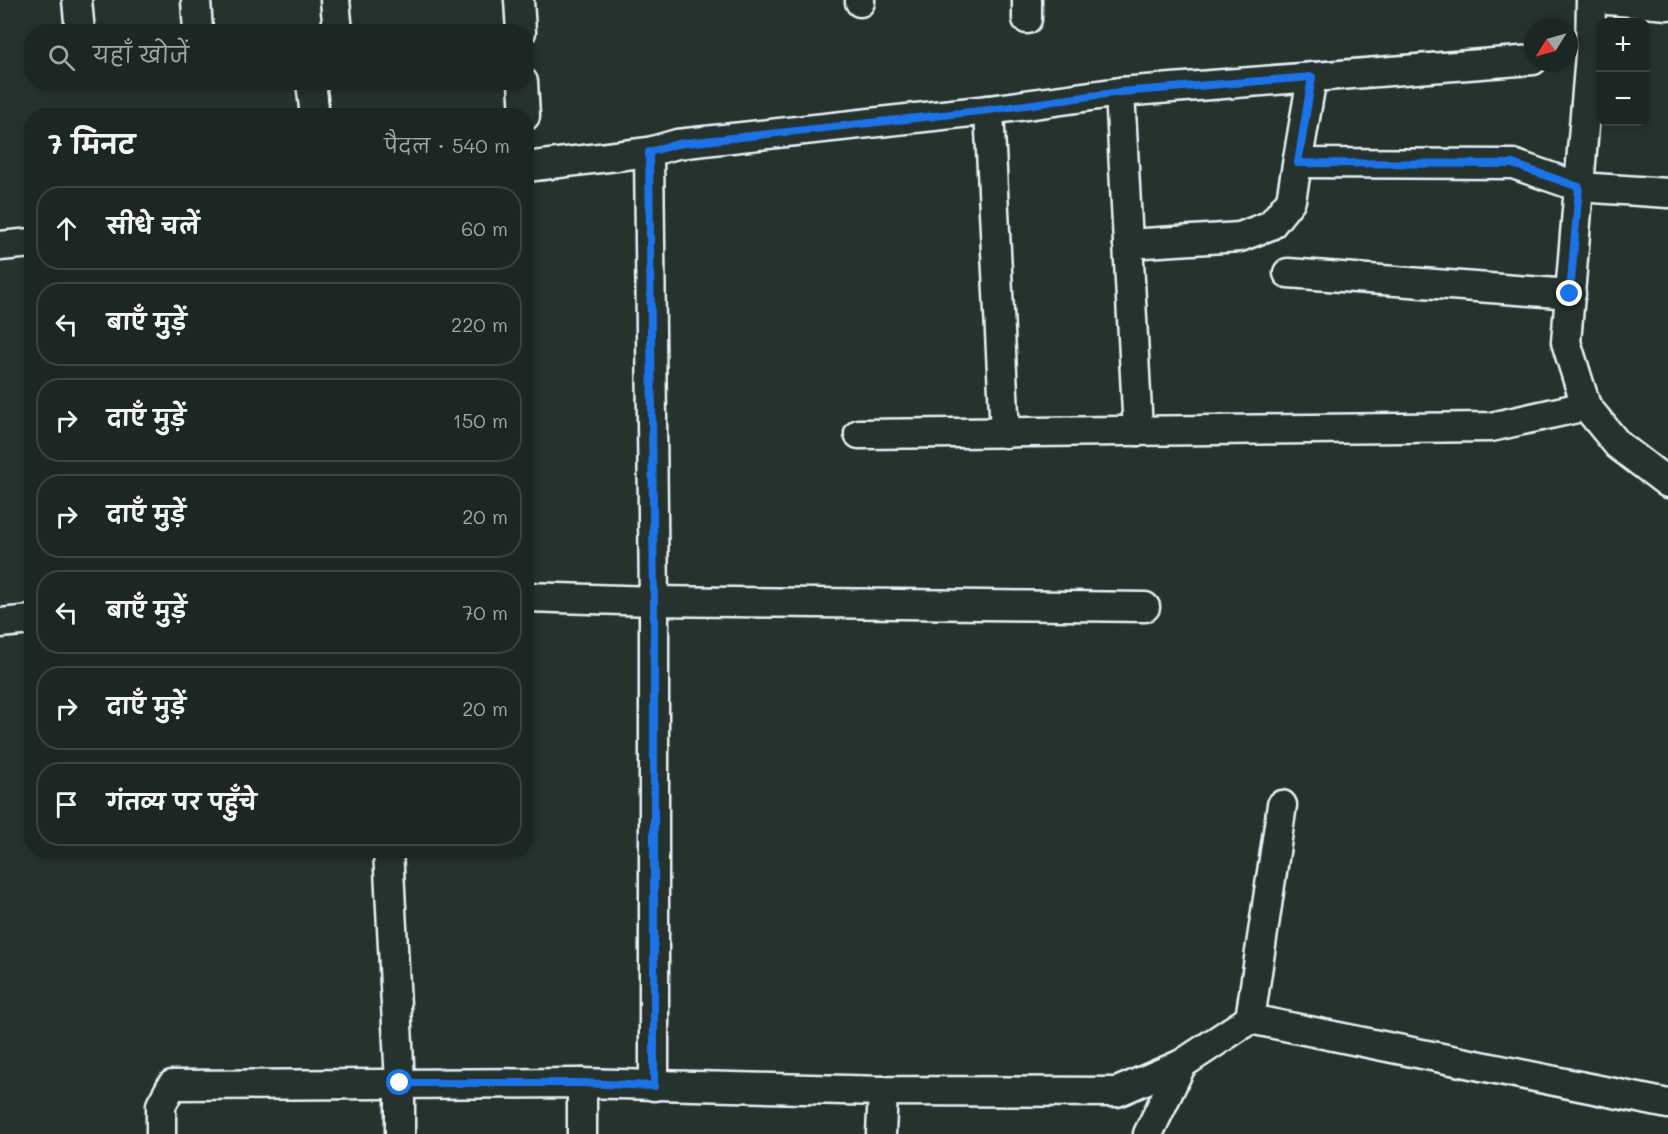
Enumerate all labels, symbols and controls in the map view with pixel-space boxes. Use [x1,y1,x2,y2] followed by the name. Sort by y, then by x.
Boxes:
[1524,18,1578,72] north arrow
[1596,18,1650,126] map controls
[1596,18,1650,72] button: +
[24,24,534,90] search box
[93,40,189,69] text: यहाँ खोजें
[45,41,78,74] icon: search
[1596,72,1650,126] button: −
[48,127,135,161] text: 7 मिनट
[384,132,510,158] text: पैदल · 540 m
[107,211,199,240] text: सीधे चलें
[50,212,83,245] icon: ahead
[461,215,508,241] text: 60 m
[1556,280,1582,306] route end
[107,307,187,336] text: बाएँ मुड़ें
[50,308,83,341] icon: left
[451,311,508,337] text: 220 m
[107,403,186,432] text: दाएँ मुड़ें
[50,404,83,437] icon: right
[453,407,508,433] text: 150 m
[107,499,186,528] text: दाएँ मुड़ें
[50,500,83,533] icon: right
[462,503,508,529] text: 20 m
[107,595,187,624] text: बाएँ मुड़ें
[50,596,83,629] icon: left
[462,599,508,625] text: 70 m
[107,691,186,720] text: दाएँ मुड़ें
[50,692,83,725] icon: right
[462,695,508,721] text: 20 m
[107,787,257,816] text: गंतव्य पर पहुँचे
[50,788,83,821] icon: arrive
[386,1069,412,1095] route start

